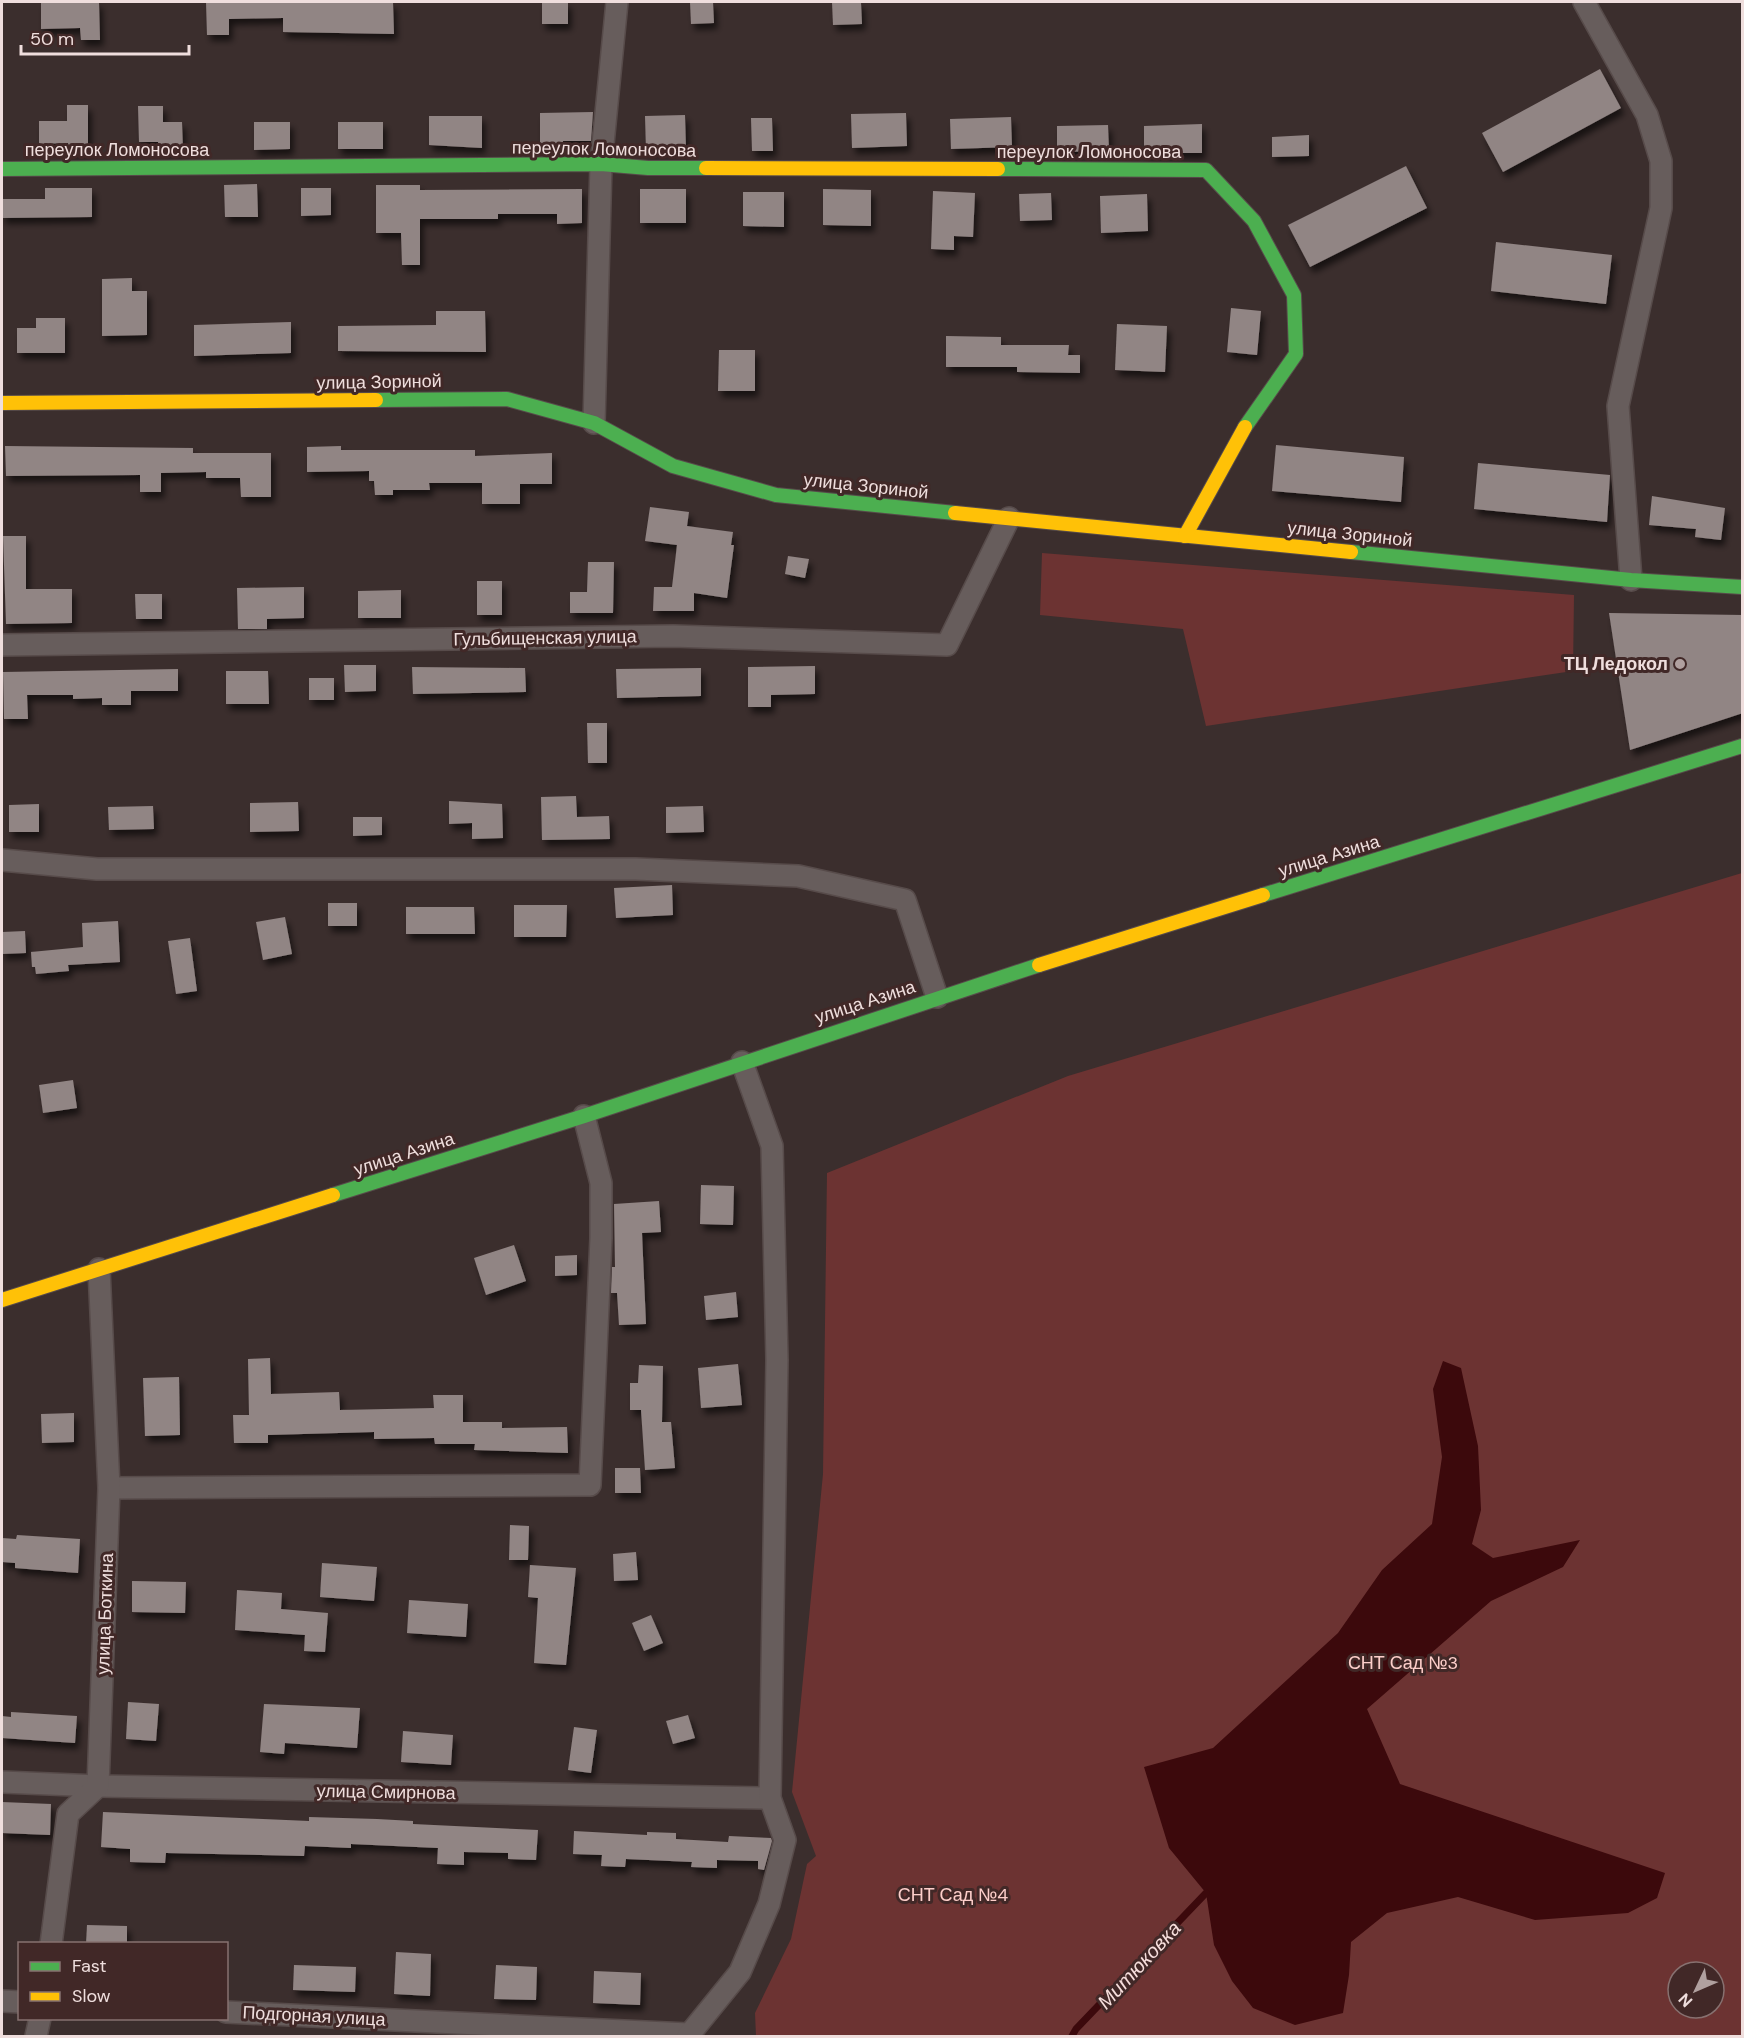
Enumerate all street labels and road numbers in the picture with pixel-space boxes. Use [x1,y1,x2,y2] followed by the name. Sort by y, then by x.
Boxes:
[512,135,697,163] street label: переулок Ломоносова
[25,138,210,162] street label: переулок Ломоносова
[997,140,1182,164] street label: переулок Ломоносова
[316,369,442,395] street label: улица Зориной
[802,468,930,504] street label: улица Зориной
[1286,516,1414,552] street label: улица Зориной
[453,624,638,652] street label: Гульбищенская улица
[1276,829,1383,883] street label: улица Азина
[812,974,919,1030] street label: улица Азина
[351,1126,458,1182] street label: улица Азина
[91,1552,119,1675] street label: улица Боткина
[316,1779,457,1805] street label: улица Смирнова
[242,2000,387,2032] street label: Подгорная улица

